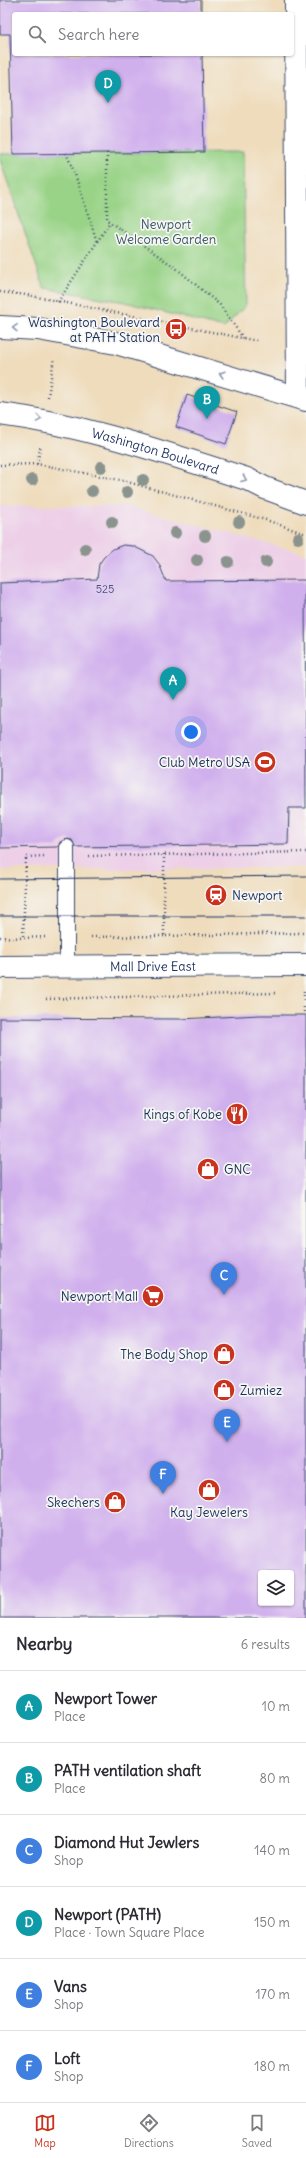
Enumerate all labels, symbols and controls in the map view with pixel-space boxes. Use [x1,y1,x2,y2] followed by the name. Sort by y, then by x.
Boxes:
[12,12,294,56] search box
[26,23,48,45] icon: search
[58,25,139,44] text: Search here
[95,70,121,103] pin: D
[116,216,217,248] park label: Newport Welcome Garden
[28,314,160,346] place label: Washington Boulevard at PATH Station
[163,316,189,342] bus stop icon: Washington Boulevard at PATH Station
[12,324,18,332] one-way arrow
[219,370,226,379] one-way arrow
[194,386,220,419] pin: B
[36,414,42,423] one-way arrow
[90,424,221,479] street label: Washington Boulevard
[241,474,248,482] one-way arrow
[96,582,114,596] house number: 525
[160,667,186,700] pin: A
[181,722,201,742] your location
[252,749,278,775] sports icon: Club Metro USA
[159,754,250,771] place label: Club Metro USA
[203,882,229,908] station icon: Newport
[232,887,283,904] place label: Newport
[110,958,197,975] street label: Mall Drive East
[224,1101,250,1127] restaurant icon: Kings of Kobe
[143,1106,222,1123] place label: Kings of Kobe
[195,1156,221,1182] shop icon: GNC
[224,1161,251,1178] place label: GNC
[211,1262,237,1295] pin: C
[140,1283,166,1309] supermarket icon: Newport Mall
[61,1288,138,1305] place label: Newport Mall
[211,1341,237,1367] shop icon: The Body Shop
[120,1346,208,1363] place label: The Body Shop
[211,1377,237,1403] shop icon: Zumiez
[240,1382,282,1399] place label: Zumiez
[214,1409,240,1442] pin: E
[150,1461,176,1494] pin: F
[196,1477,222,1503] shop icon: Kay Jewelers
[102,1489,128,1515] shop icon: Skechers
[47,1494,100,1511] place label: Skechers
[170,1504,248,1521] place label: Kay Jewelers
[258,1570,294,1606] map controls
[258,1570,294,1606] button: layers
[16,1633,72,1655] text: Nearby
[241,1636,290,1653] text: 6 results
[54,1689,157,1708] text: Newport Tower
[25,1698,33,1715] text: A
[262,1698,290,1715] text: 10 m
[54,1708,85,1725] text: Place
[54,1761,201,1780] text: PATH ventilation shaft
[25,1770,33,1787] text: B
[259,1770,290,1787] text: 80 m
[54,1780,85,1797] text: Place
[54,1833,199,1852] text: Diamond Hut Jewlers
[25,1842,33,1859] text: C
[254,1842,290,1859] text: 140 m
[54,1852,83,1869] text: Shop
[54,1905,161,1924] text: Newport (PATH)
[24,1914,34,1931] text: D
[254,1914,290,1931] text: 150 m
[54,1924,205,1941] text: Place · Town Square Place
[54,1977,87,1996] text: Vans
[25,1986,33,2003] text: E
[255,1986,290,2003] text: 170 m
[54,1996,83,2013] text: Shop
[54,2049,80,2068] text: Loft
[25,2058,33,2075] text: F
[254,2058,290,2075] text: 180 m
[54,2068,83,2085] text: Shop
[34,2112,56,2150] tab: Map
[124,2112,174,2150] tab: Directions
[242,2112,272,2150] tab: Saved

